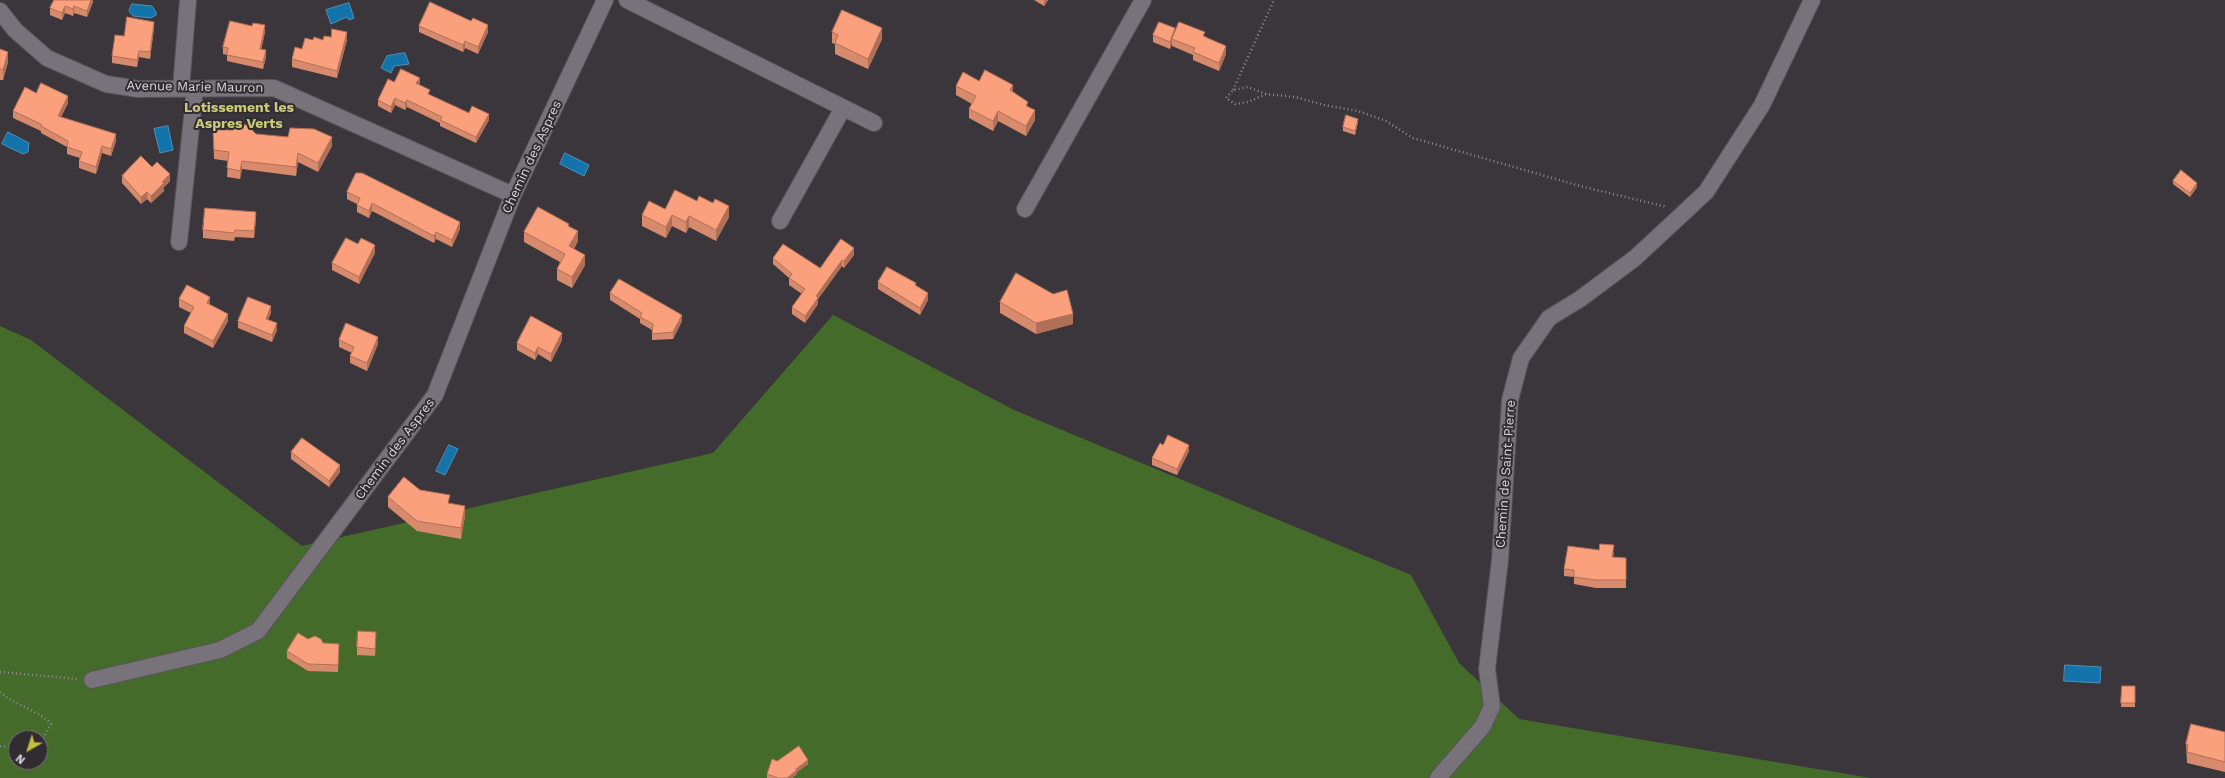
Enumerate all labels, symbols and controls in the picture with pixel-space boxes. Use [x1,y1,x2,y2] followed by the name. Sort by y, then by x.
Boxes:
[126,78,264,96] street label: Avenue Marie Mauron
[499,98,565,216] street label: Chemin des Aspres
[184,100,294,132] district label: Lotissement les Aspres Verts
[352,395,438,503] street label: Chemin des Aspres
[1493,399,1519,549] street label: Chemin de Saint-Pierre
[8,730,48,770] north arrow
[14,751,28,767] text: N

